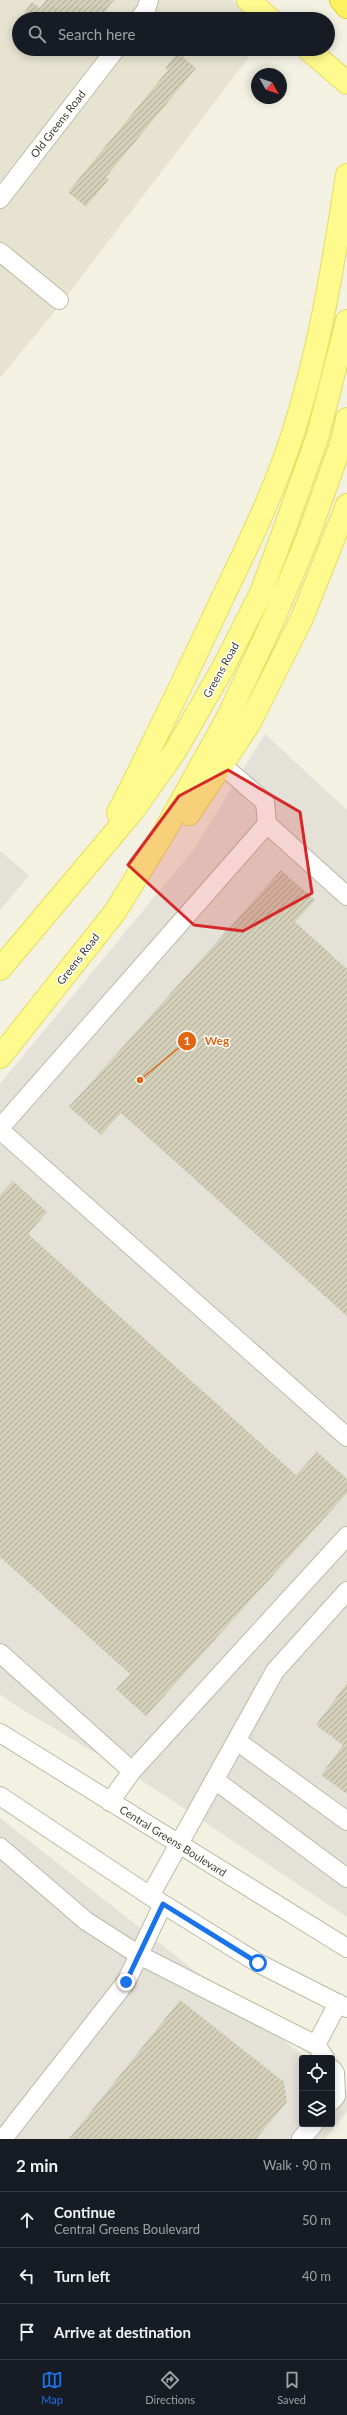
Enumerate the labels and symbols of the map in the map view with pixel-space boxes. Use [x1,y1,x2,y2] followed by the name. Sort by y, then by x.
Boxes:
[251,68,287,104] north arrow
[27,87,88,160] street label: Old Greens Road
[200,640,241,700] street label: Greens Road
[54,930,102,987] street label: Greens Road
[177,1029,237,1053] callout: Weg
[184,1033,191,1048] text: 1
[205,1033,230,1048] text: Weg
[117,1802,229,1879] street label: Central Greens Boulevard
[249,1954,267,1972] route start
[117,1973,135,1991] route end

